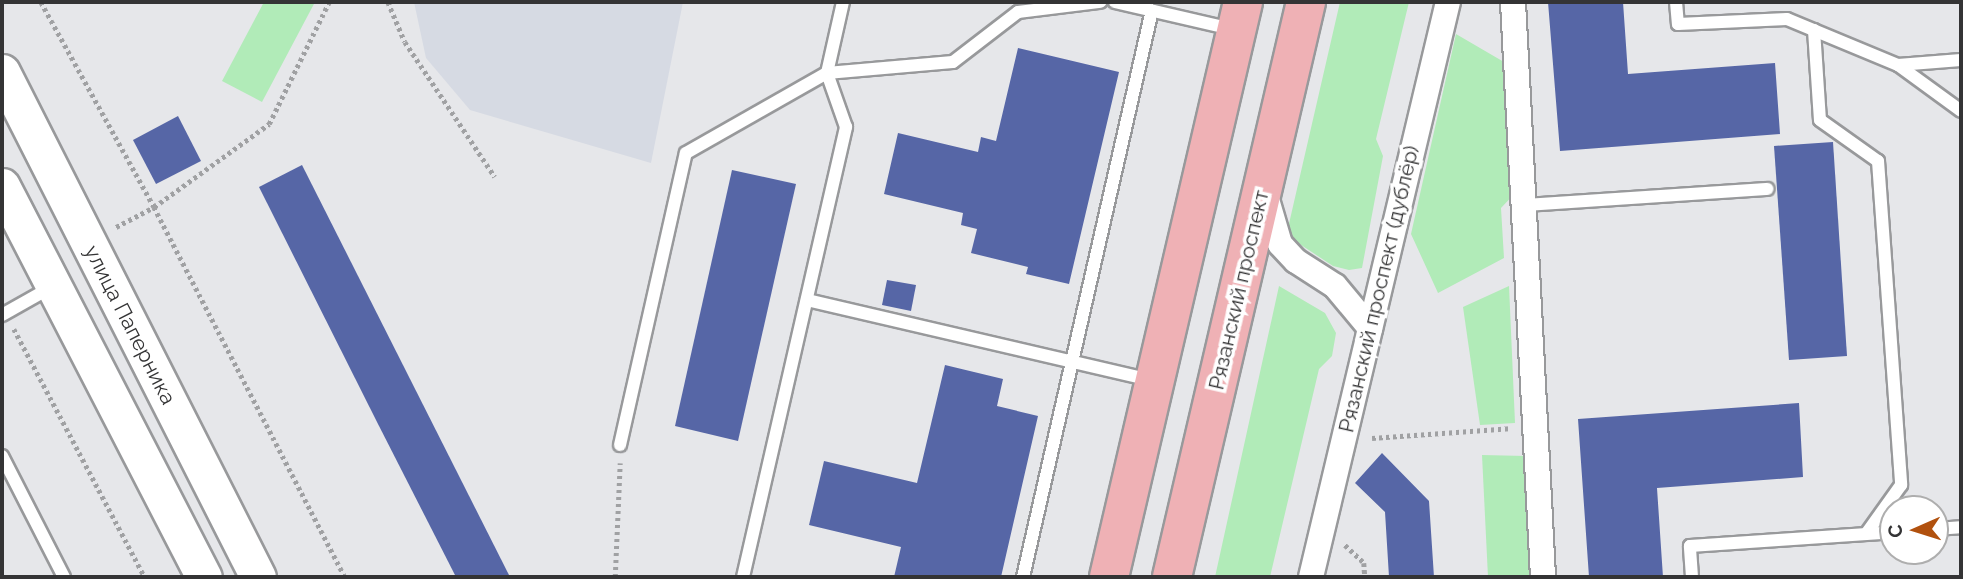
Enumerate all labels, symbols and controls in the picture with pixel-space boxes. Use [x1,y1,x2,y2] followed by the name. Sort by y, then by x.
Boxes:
[1334,143,1424,435] street label: Рязанский проспект (дублёр)
[1204,188,1274,392] street label: Рязанский проспект
[79,241,181,409] street label: улица Паперника
[1879,495,1949,565] north arrow
[1884,524,1906,538] text: С

